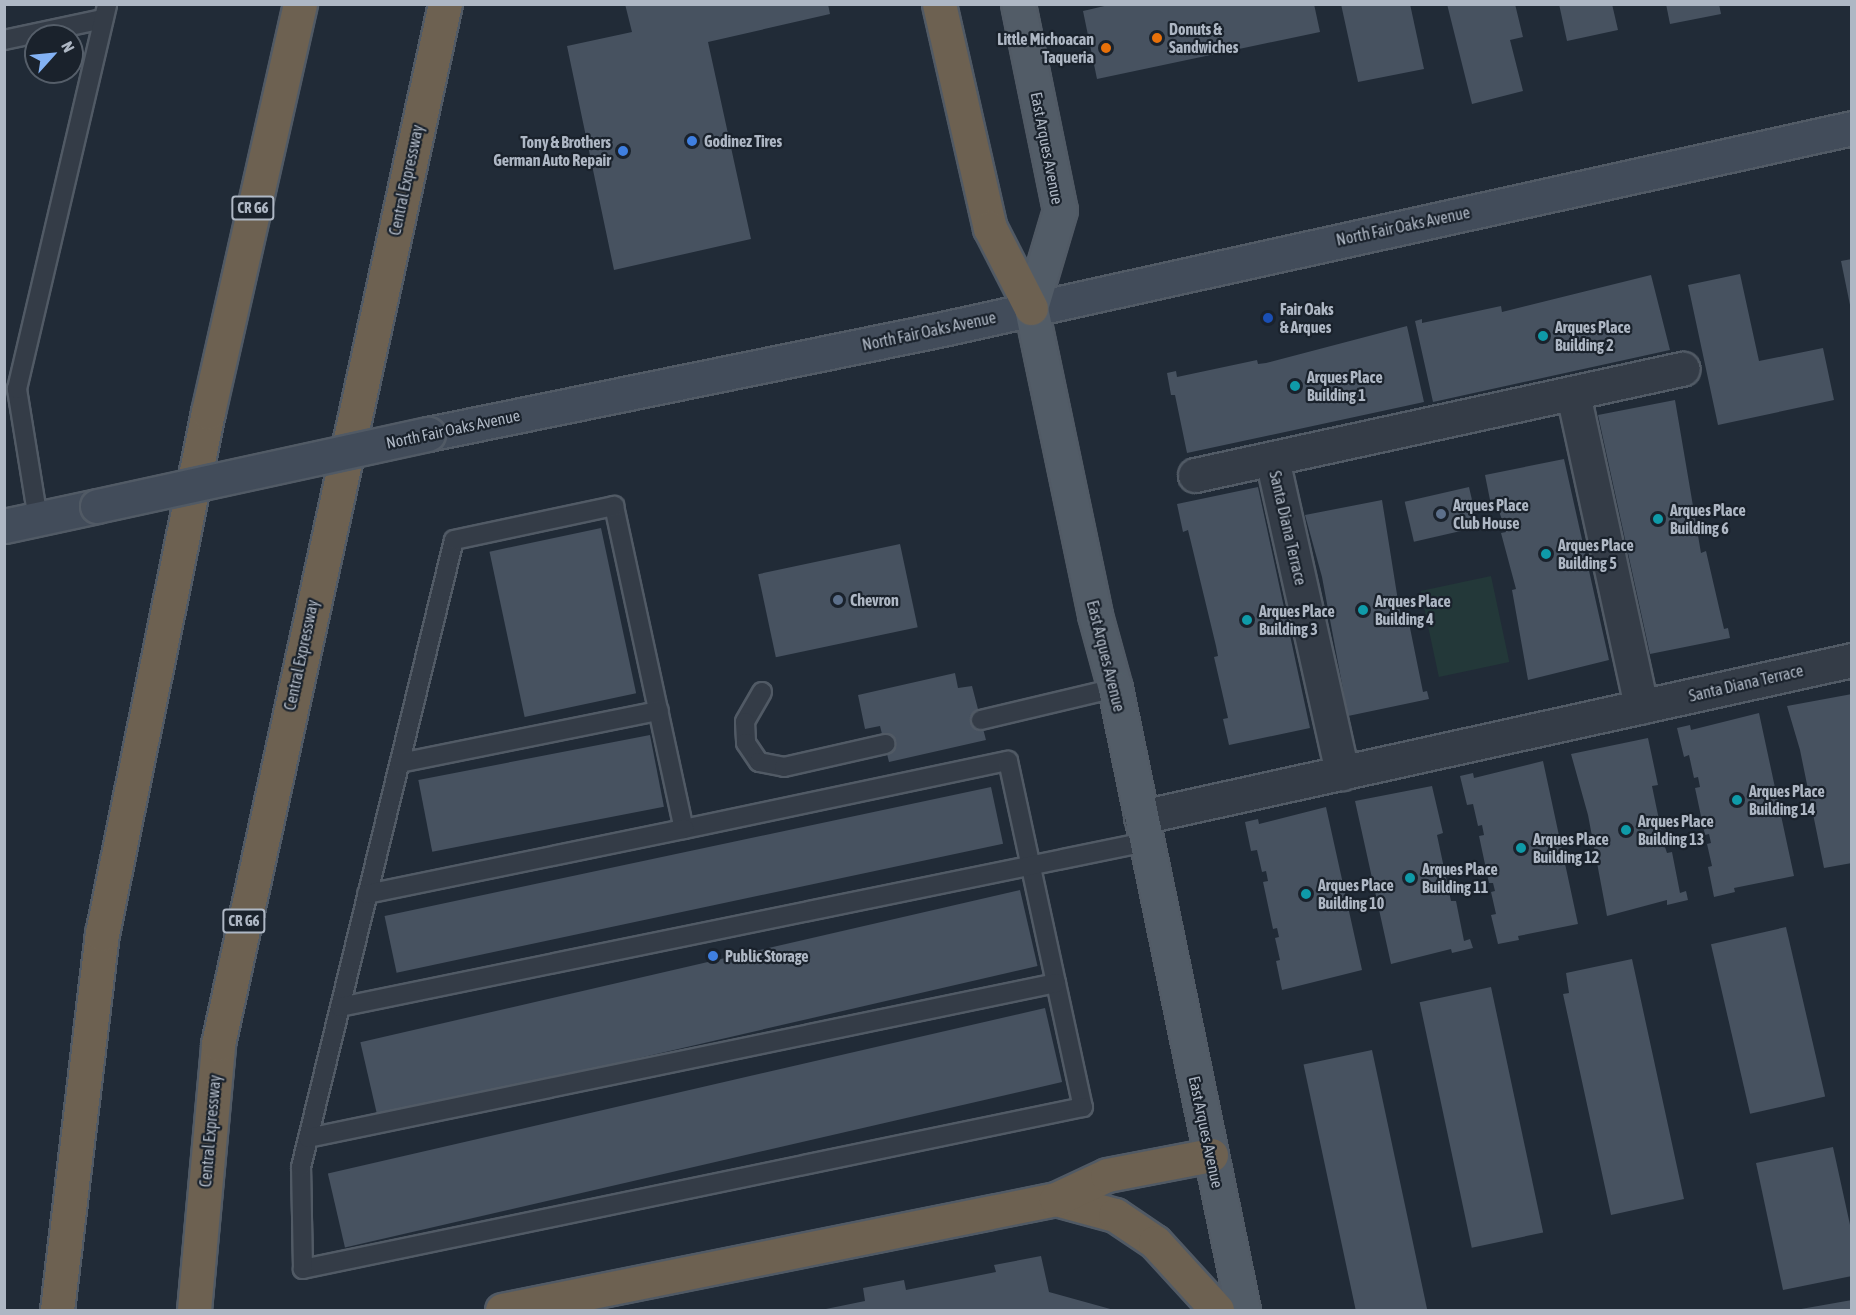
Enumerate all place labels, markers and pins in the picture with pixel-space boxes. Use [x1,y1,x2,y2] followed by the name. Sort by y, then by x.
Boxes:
[1169,19,1238,57] place label: Donuts & Sandwiches
[997,29,1094,67] place label: Little Michoacan Taqueria
[1150,31,1164,45] marker: Donuts & Sandwiches
[1099,41,1113,55] marker: Little Michoacan Taqueria
[704,131,782,151] place label: Godinez Tires
[493,132,611,170] place label: Tony & Brothers German Auto Repair
[685,134,699,148] marker: Godinez Tires
[616,144,630,158] marker: Tony & Brothers German Auto Repair
[1280,299,1334,337] place label: Fair Oaks & Arques
[1261,311,1275,325] marker: Fair Oaks & Arques
[1555,317,1631,355] place label: Arques Place Building 2
[1536,329,1550,343] marker: Arques Place Building 2
[1307,367,1383,405] place label: Arques Place Building 1
[1288,379,1302,393] marker: Arques Place Building 1
[1453,495,1529,533] place label: Arques Place Club House
[1670,500,1746,538] place label: Arques Place Building 6
[1434,507,1448,521] marker: Arques Place Club House
[1651,512,1665,526] marker: Arques Place Building 6
[1558,535,1634,573] place label: Arques Place Building 5
[1539,547,1553,561] marker: Arques Place Building 5
[850,590,899,610] place label: Chevron
[1375,591,1451,629] place label: Arques Place Building 4
[831,593,845,607] marker: Chevron
[1259,601,1335,639] place label: Arques Place Building 3
[1356,603,1370,617] marker: Arques Place Building 4
[1240,613,1254,627] marker: Arques Place Building 3
[1749,781,1825,819] place label: Arques Place Building 14
[1730,793,1744,807] marker: Arques Place Building 14
[1638,811,1714,849] place label: Arques Place Building 13
[1619,823,1633,837] marker: Arques Place Building 13
[1533,829,1609,867] place label: Arques Place Building 12
[1514,841,1528,855] marker: Arques Place Building 12
[1422,859,1498,897] place label: Arques Place Building 11
[1403,871,1417,885] marker: Arques Place Building 11
[1318,875,1394,913] place label: Arques Place Building 10
[1299,887,1313,901] marker: Arques Place Building 10
[725,946,809,966] place label: Public Storage
[706,949,720,963] marker: Public Storage

